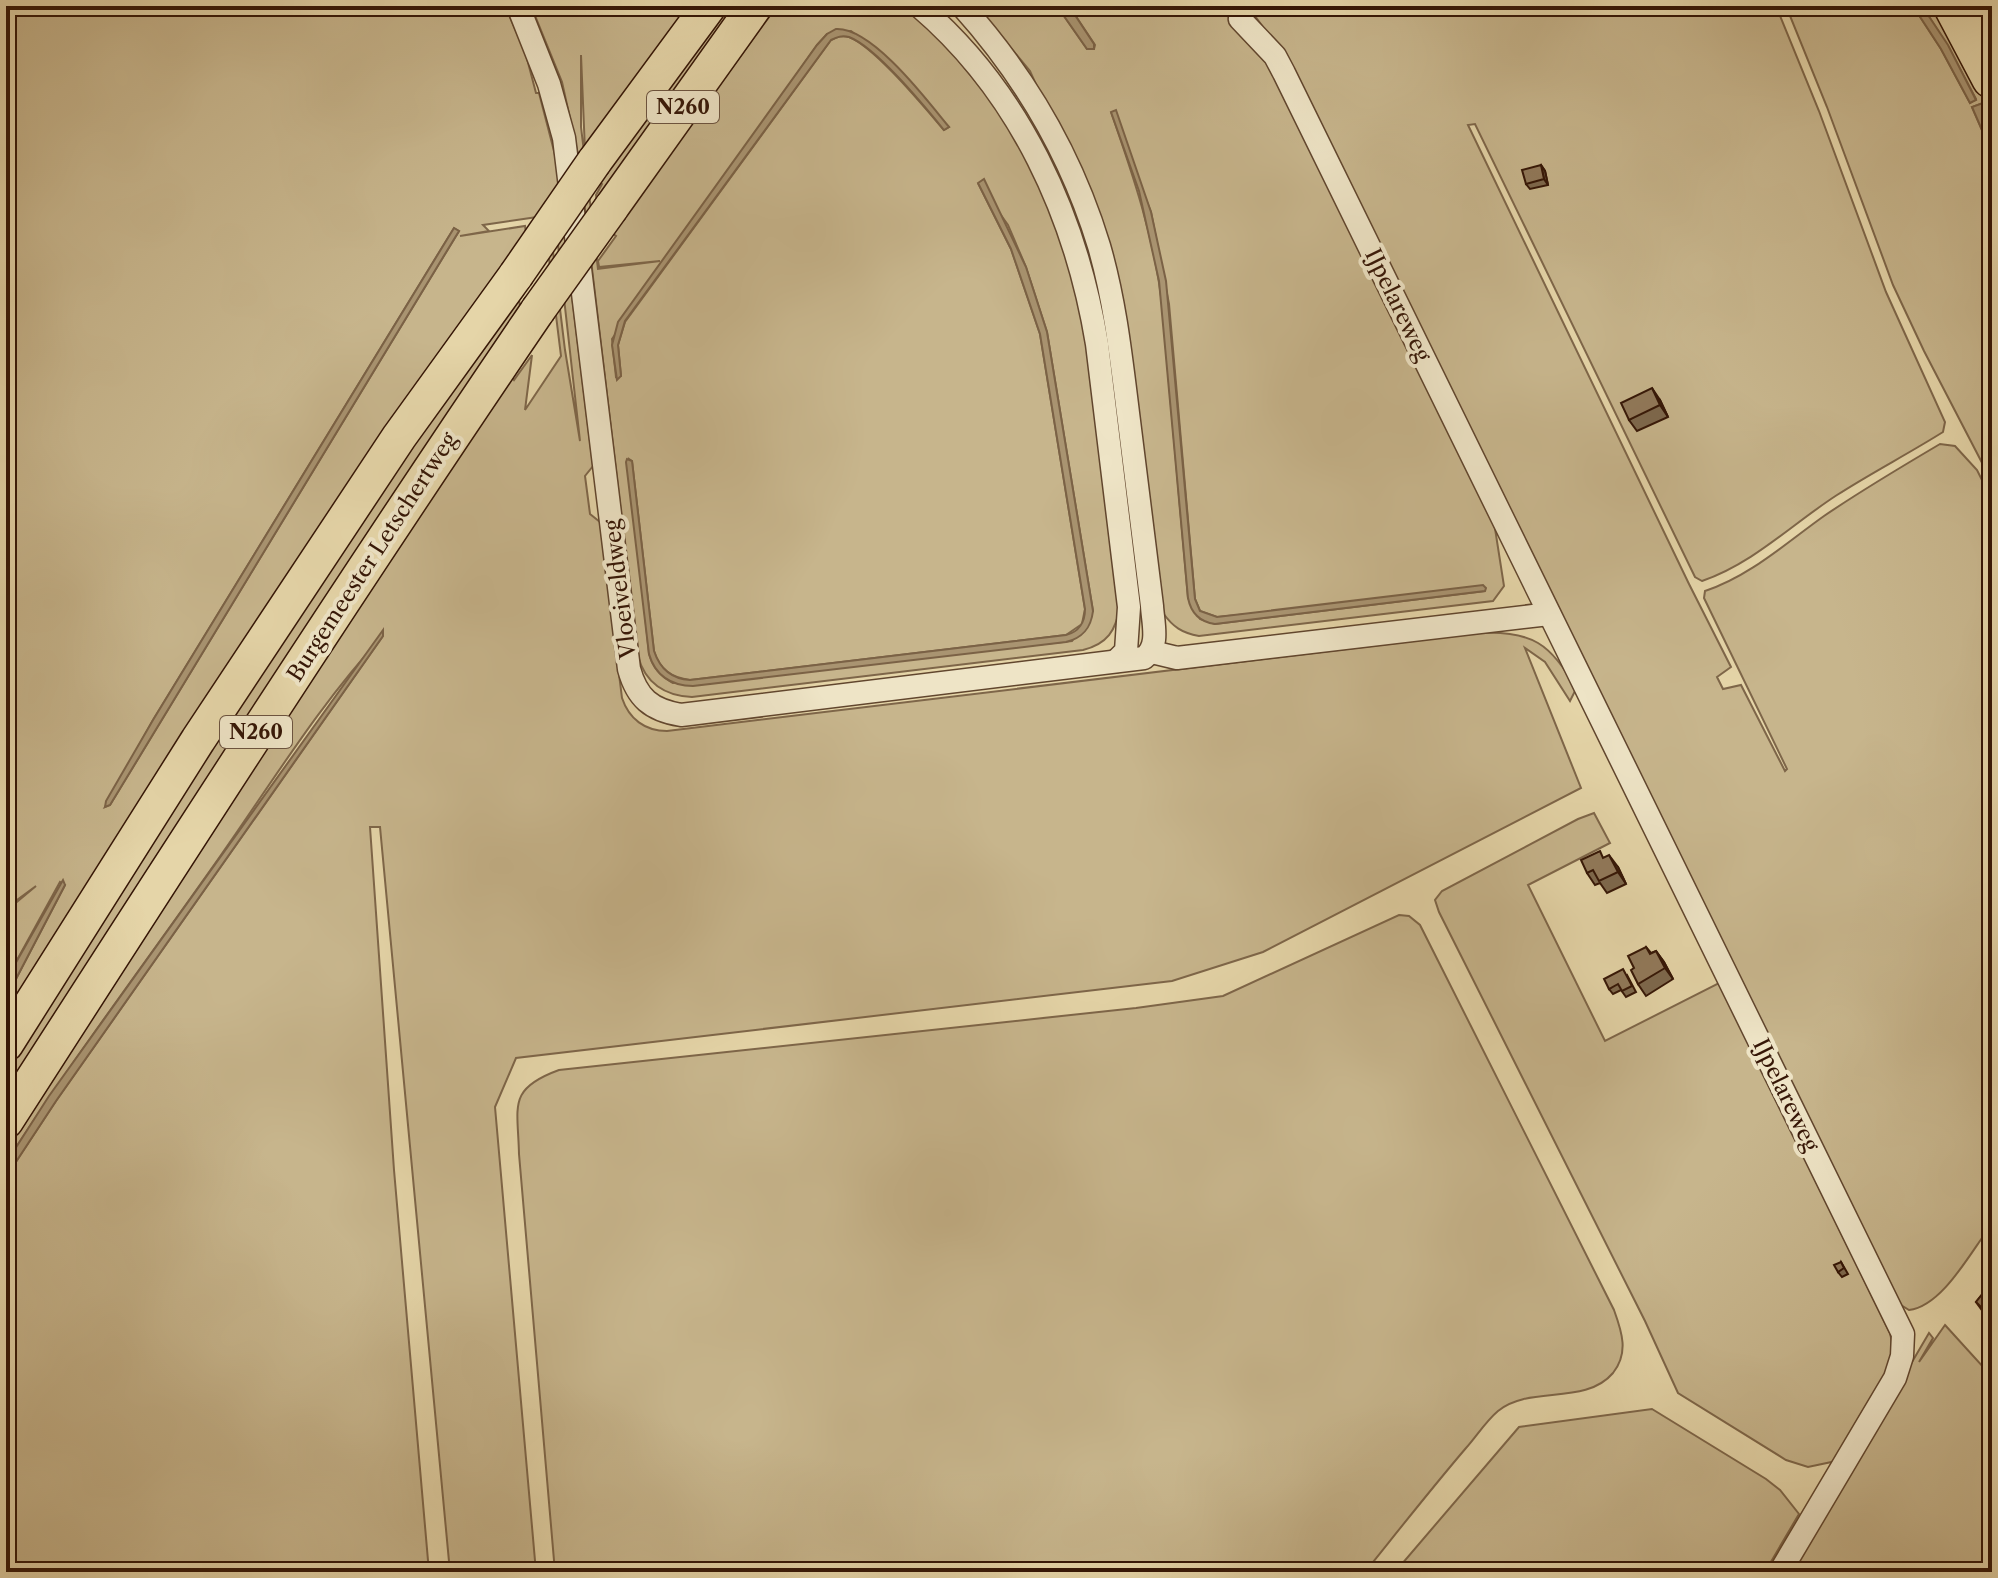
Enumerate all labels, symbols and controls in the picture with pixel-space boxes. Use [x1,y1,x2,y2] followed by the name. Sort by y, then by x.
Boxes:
[647,91,719,123] road number: N260
[1359,244,1437,366] street label: IJpelareweg
[281,427,463,687] street label: Burgemeester Letschertweg
[598,517,642,661] street label: Vloeiveldweg
[220,716,292,748] road number: N260
[1747,1034,1825,1156] street label: IJpelareweg

